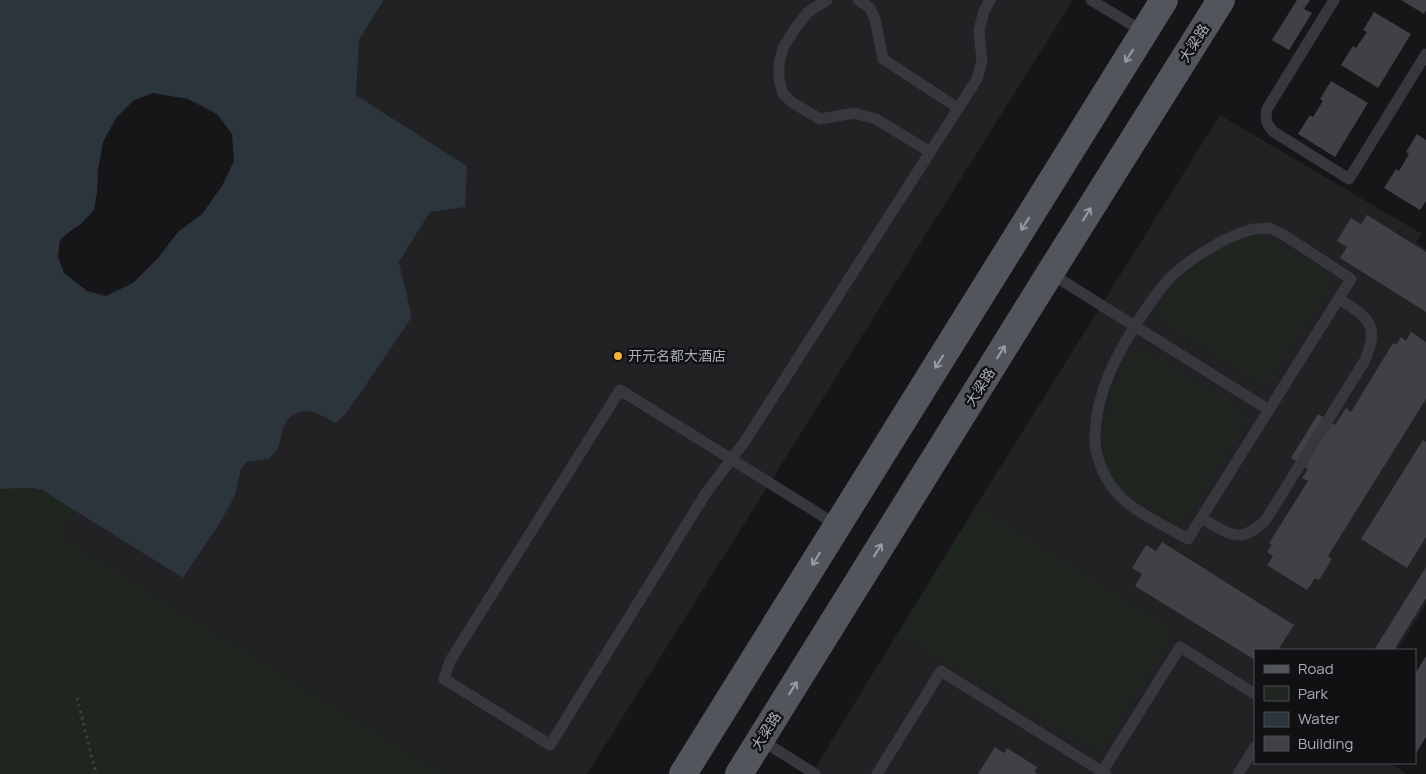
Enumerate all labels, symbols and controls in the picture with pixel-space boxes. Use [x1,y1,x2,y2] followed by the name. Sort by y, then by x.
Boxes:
[1174,20,1213,66] street label: 大梁路
[1124,49,1134,63] one-way arrow
[1082,208,1092,222] one-way arrow
[1019,216,1029,230] one-way arrow
[628,346,726,365] place label: 开元名都大酒店
[996,346,1006,360] one-way arrow
[612,350,624,362] marker: 开元名都大酒店
[934,354,944,368] one-way arrow
[960,364,999,410] street label: 大梁路
[874,543,884,557] one-way arrow
[811,552,821,566] one-way arrow
[1254,649,1416,764] legend
[1298,658,1334,679] text: Road
[787,681,798,695] one-way arrow
[1298,683,1328,704] text: Park
[746,708,785,754] street label: 大梁路
[1298,708,1340,729] text: Water
[1298,733,1353,754] text: Building

